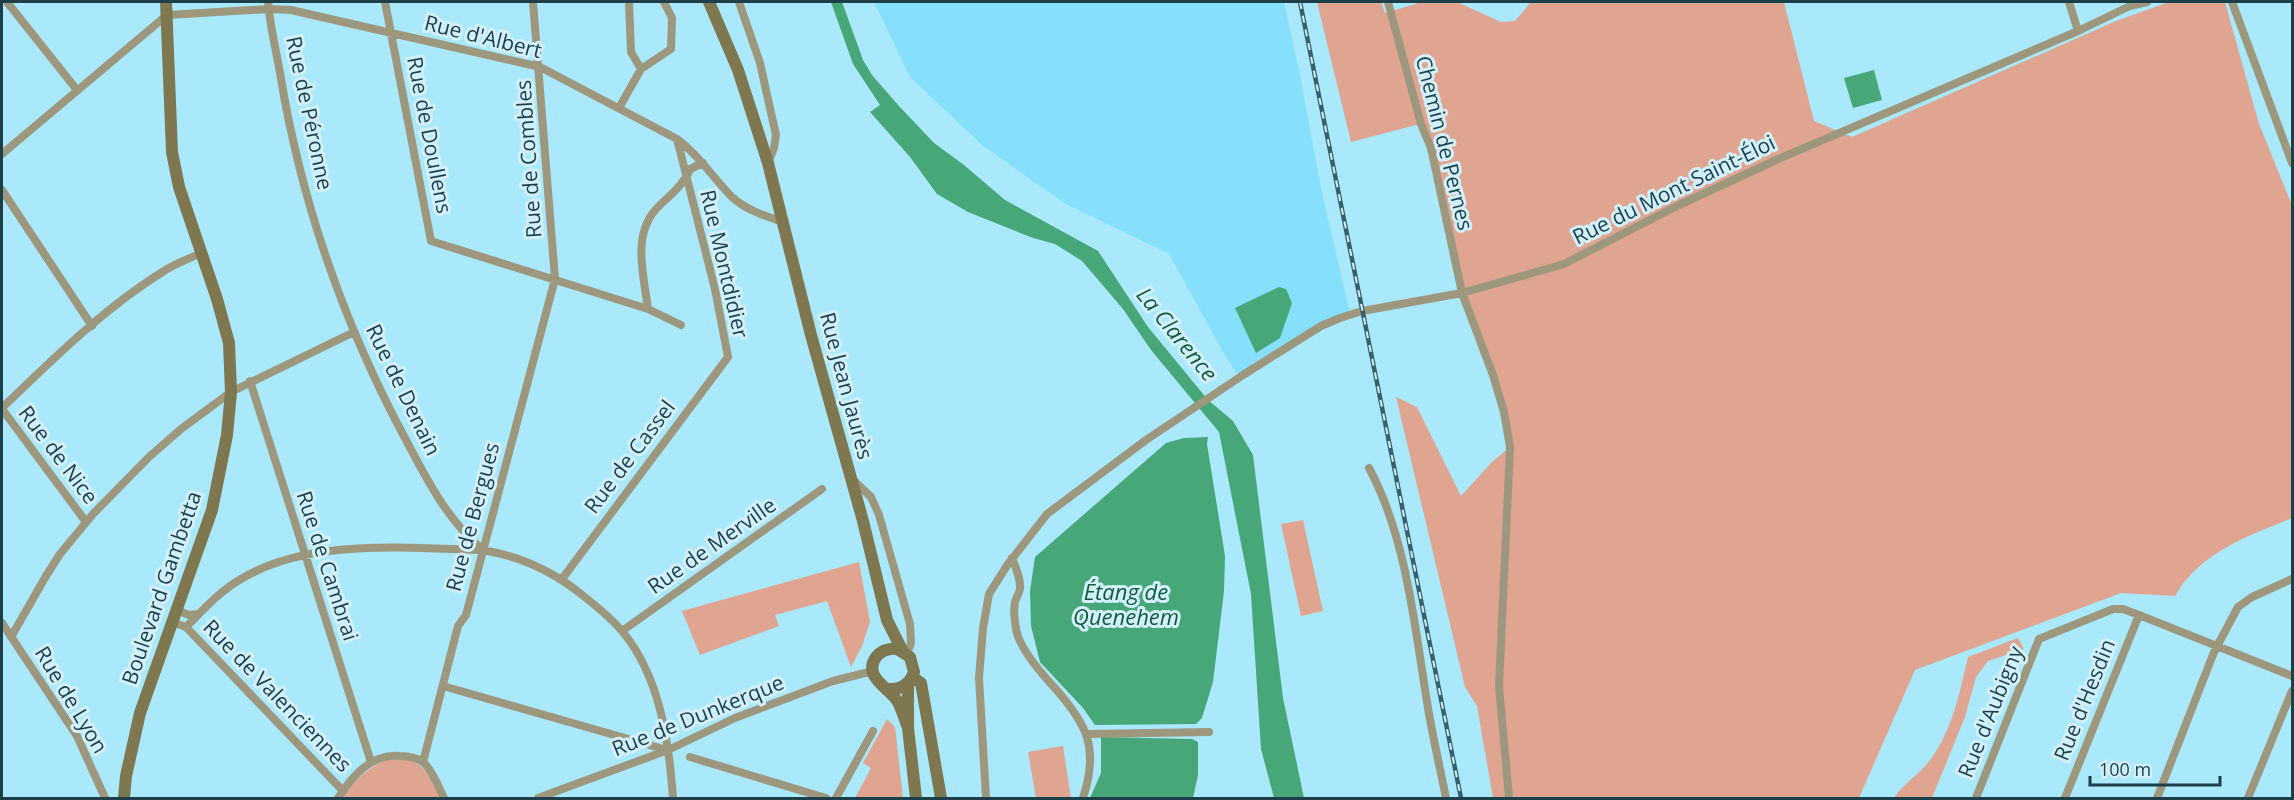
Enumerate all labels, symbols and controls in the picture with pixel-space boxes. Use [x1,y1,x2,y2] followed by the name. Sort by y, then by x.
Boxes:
[422,8,545,64] street label: Rue d'Albert
[280,33,340,192] street label: Rue de Péronne
[1410,53,1480,233] street label: Chemin de Pernes
[401,54,459,216] street label: Rue de Doullens
[509,79,547,239] street label: Rue de Combles
[1568,128,1780,250] street label: Rue du Mont Saint-Éloi
[694,187,756,341] street label: Rue Montdidier
[1131,280,1225,387] water label: La Clarence
[814,309,880,462] street label: Rue Jean Jaurès
[360,319,448,460] street label: Rue de Denain
[577,394,681,519] street label: Rue de Cassel
[13,400,105,509] street label: Rue de Nice
[439,439,505,594] street label: Rue de Bergues
[115,487,207,688] street label: Boulevard Gambetta
[291,487,365,644] street label: Rue de Cambrai
[642,491,781,600] street label: Rue de Merville
[1073,576,1179,631] water label: Étang de Quenehem
[197,613,358,778] street label: Rue de Valenciennes
[2047,635,2121,765] street label: Rue d'Hesdin
[29,641,115,758] street label: Rue de Lyon
[1951,641,2029,782] street label: Rue d'Aubigny
[607,668,788,762] street label: Rue de Dunkerque
[2090,749,2220,787] scale bar
[2099,757,2151,781] text: 100 m

